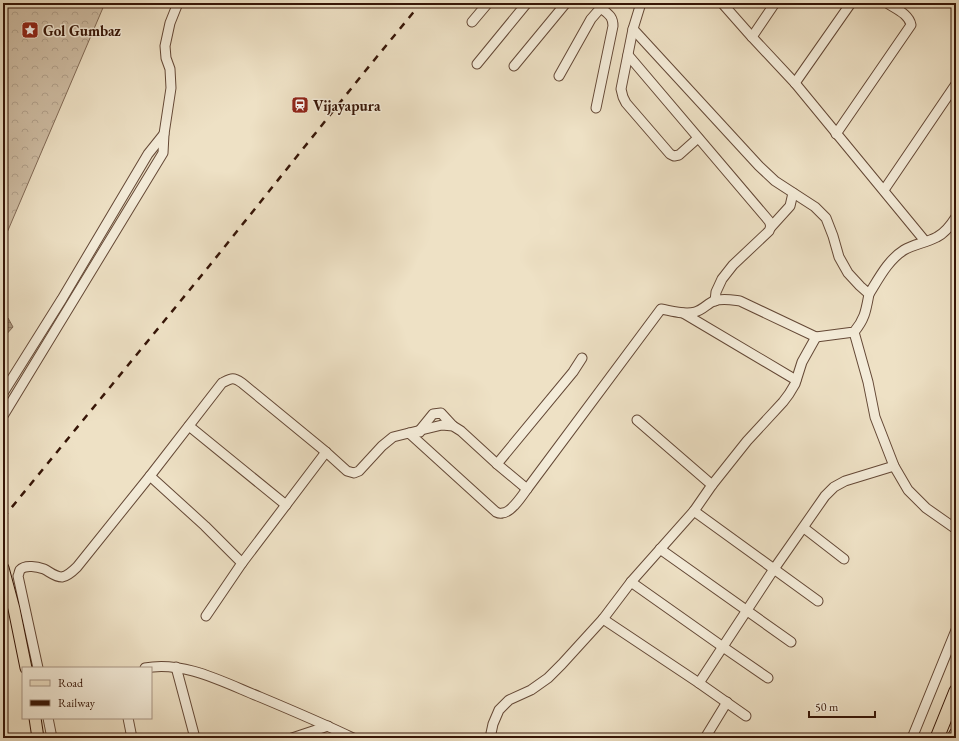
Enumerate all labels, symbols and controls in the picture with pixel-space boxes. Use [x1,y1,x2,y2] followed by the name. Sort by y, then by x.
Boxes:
[20,20,40,40] place icon: Gol Gumbaz
[43,21,121,40] place label: Gol Gumbaz
[290,95,310,115] station icon: Vijayapura
[313,96,381,115] place label: Vijayapura
[22,667,152,719] legend
[58,675,84,691] text: Road
[809,693,875,719] scale bar
[58,695,96,711] text: Railway
[815,699,839,715] text: 50 m

